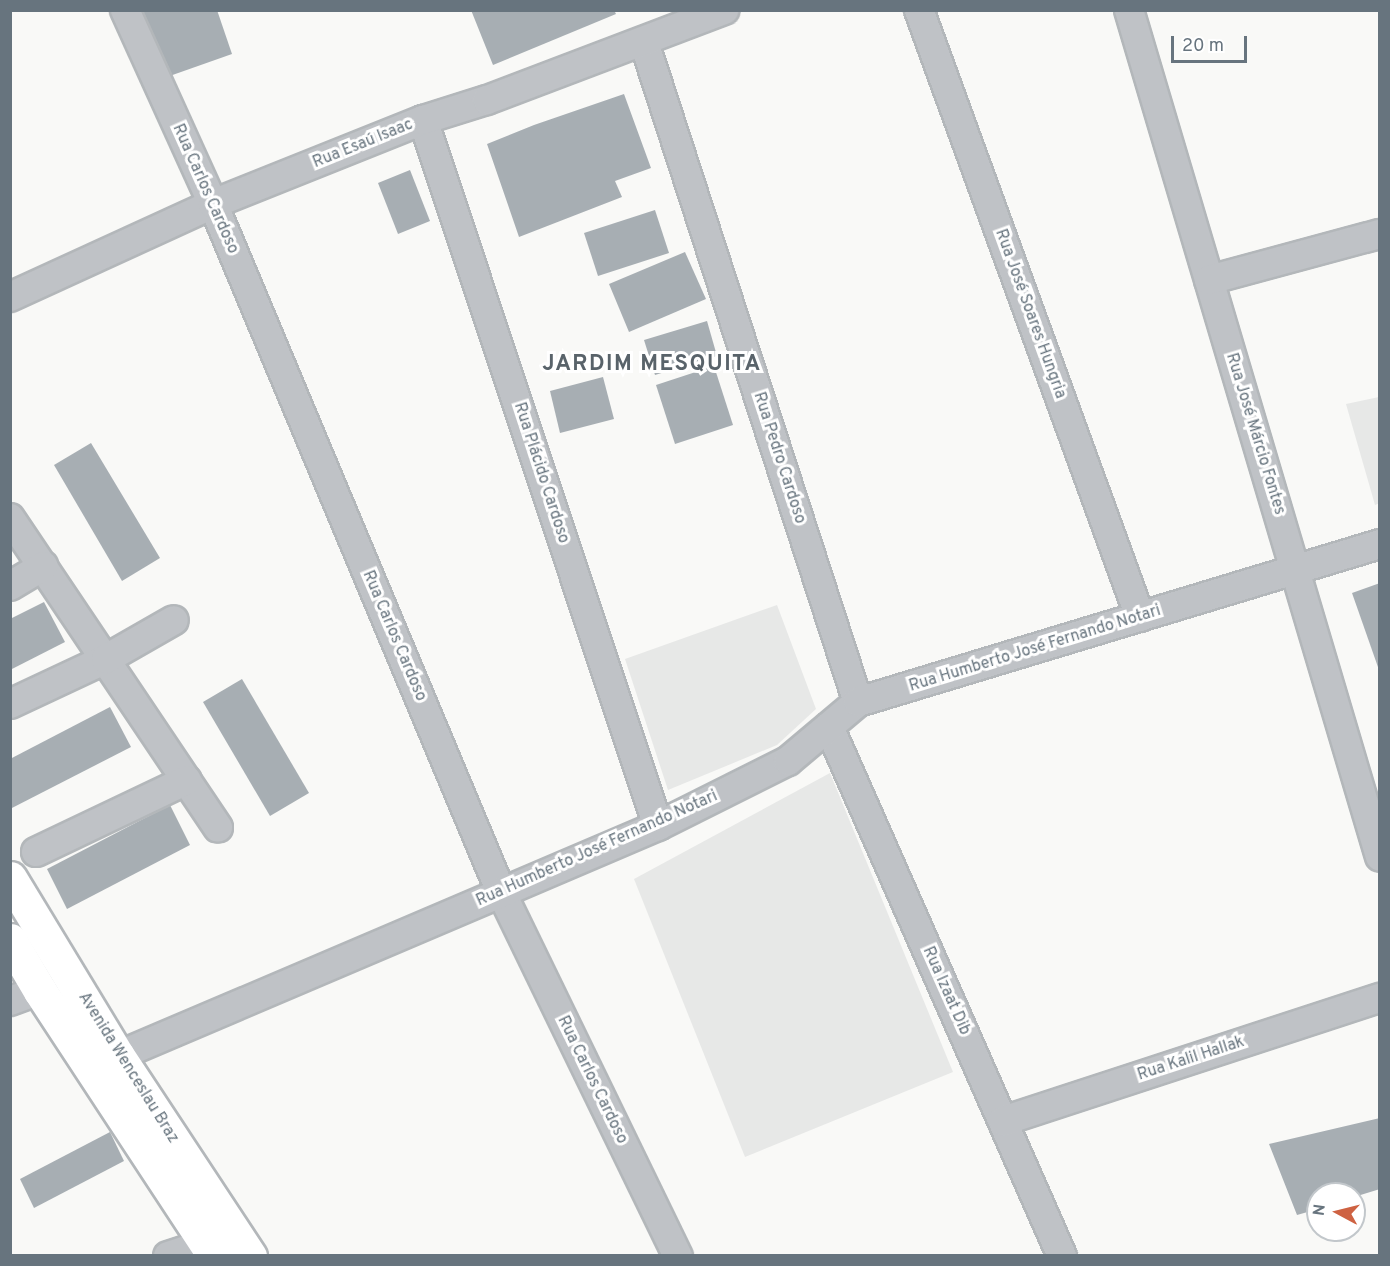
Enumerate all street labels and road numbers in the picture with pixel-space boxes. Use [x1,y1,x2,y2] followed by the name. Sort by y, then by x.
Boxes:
[310,115,416,173] street label: Rua Esaú Isaac
[168,121,242,257] street label: Rua Carlos Cardoso
[990,227,1070,401] street label: Rua José Soares Hungria
[1221,351,1289,517] street label: Rua José Márcio Fontes
[749,390,809,526] street label: Rua Pedro Cardoso
[509,400,573,546] street label: Rua Plácido Cardoso
[358,568,430,704] street label: Rua Carlos Cardoso
[907,602,1163,696] street label: Rua Humberto José Fernando Notari
[473,787,721,911] street label: Rua Humberto José Fernando Notari
[918,944,974,1038] street label: Rua Izaat Dib
[74,989,182,1147] street label: Avenida Wenceslau Braz
[553,1013,631,1147] street label: Rua Carlos Cardoso
[1135,1033,1247,1085] street label: Rua Kalil Hallak

